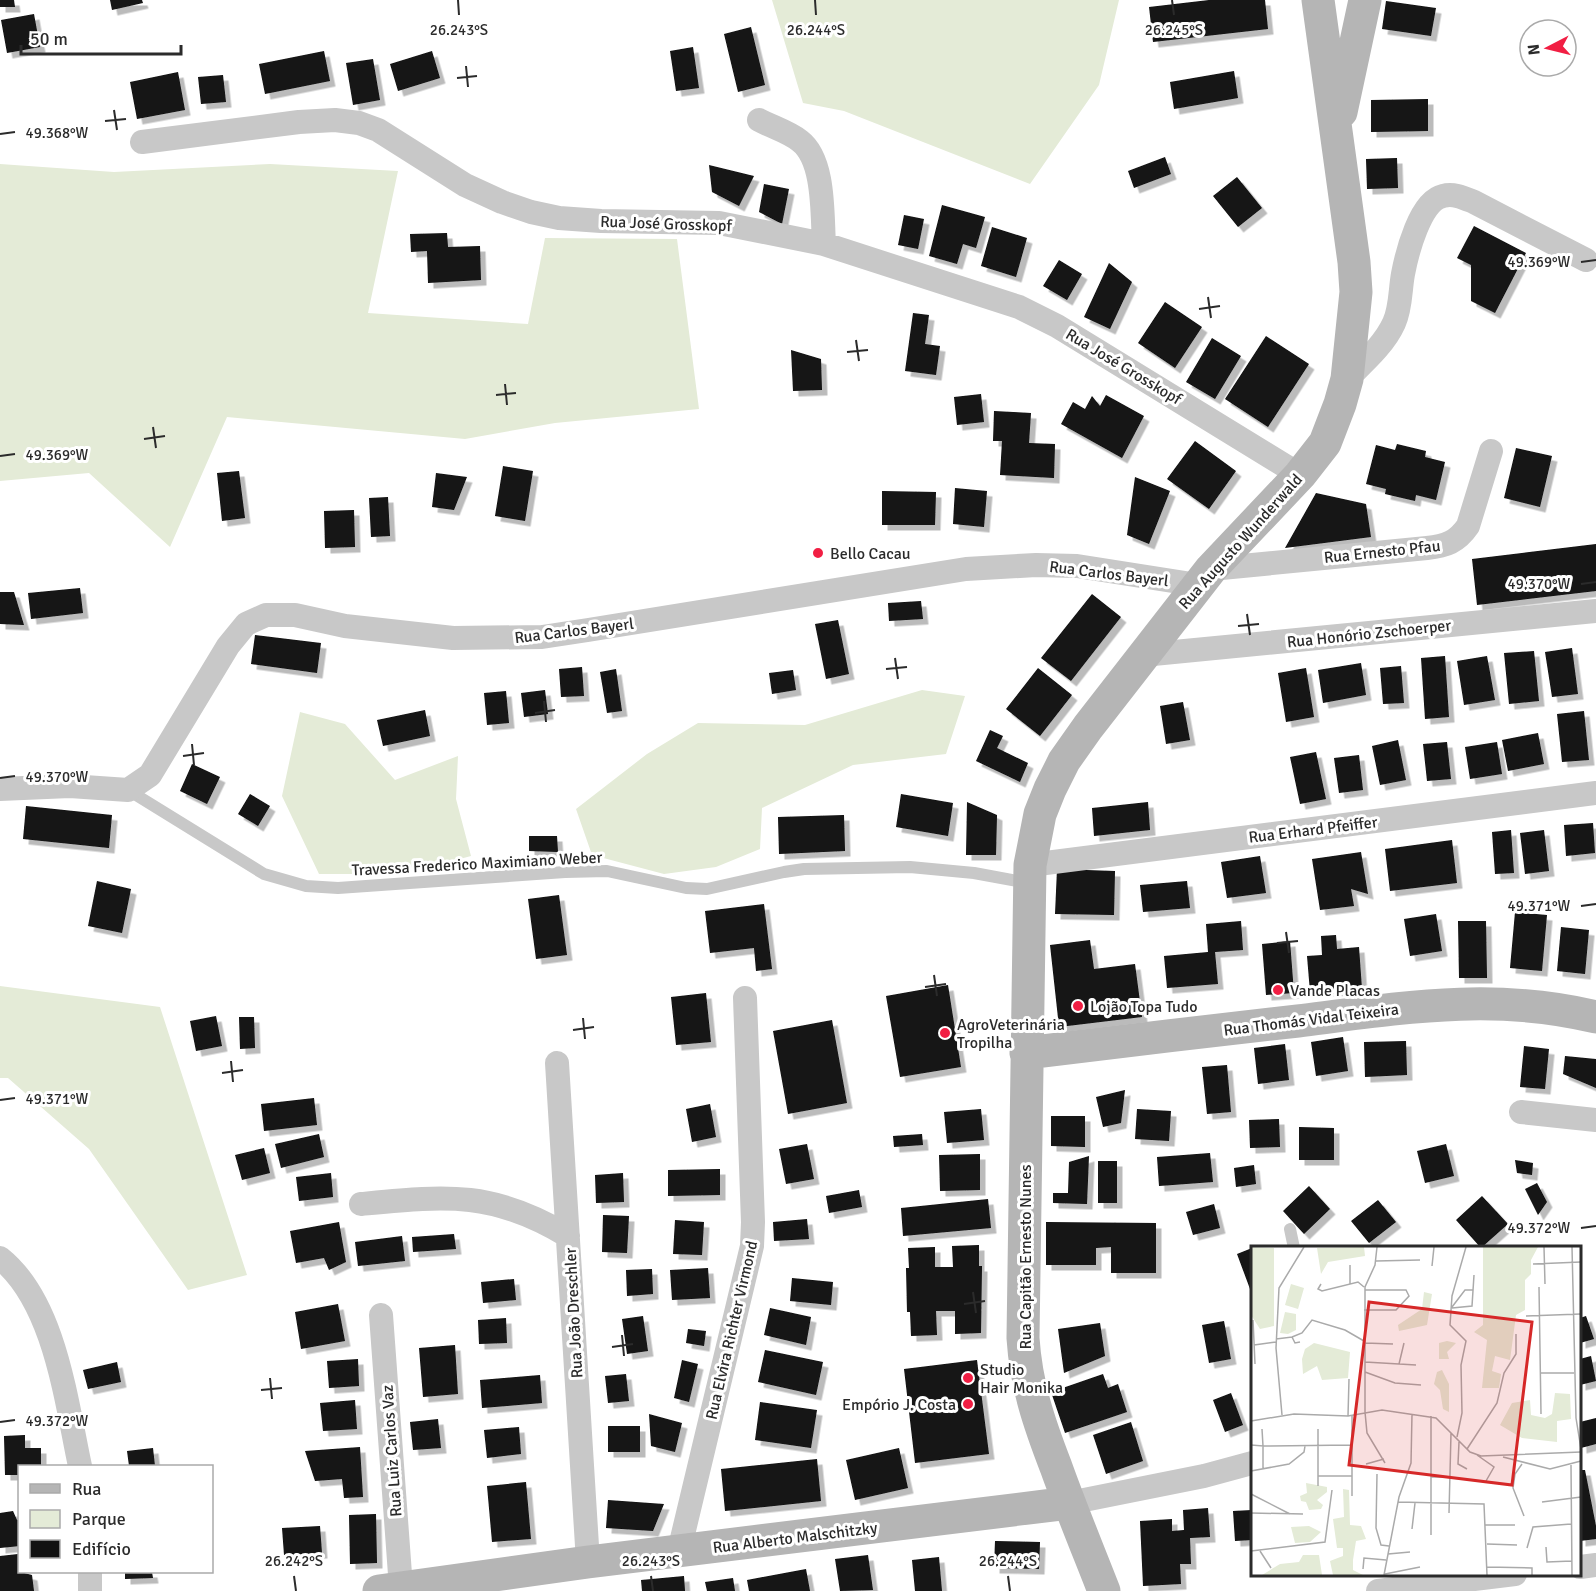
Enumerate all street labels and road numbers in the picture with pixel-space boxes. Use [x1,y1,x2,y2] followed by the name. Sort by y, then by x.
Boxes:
[600,212,733,236] street label: Rua José Grosskopf
[1062,324,1186,410] street label: Rua José Grosskopf
[1175,470,1307,614] street label: Rua Augusto Wunderwald
[1323,536,1441,568] street label: Rua Ernesto Pfau
[1048,557,1170,591] street label: Rua Carlos Bayerl
[513,614,635,648] street label: Rua Carlos Bayerl
[1286,615,1452,653] street label: Rua Honório Zschoerper
[1247,812,1379,848] street label: Rua Erhard Pfeiffer
[351,847,603,881] street label: Travessa Frederico Maximiano Weber
[1222,999,1400,1041] street label: Rua Thomás Vidal Teixeira
[1016,1165,1036,1349] street label: Rua Capitão Ernesto Nunes
[702,1239,762,1422] street label: Rua Elvira Richter Virmond
[561,1247,587,1379] street label: Rua João Dreschler
[377,1384,407,1517] street label: Rua Luiz Carlos Vaz
[712,1518,879,1558] street label: Rua Alberto Malschitzky

